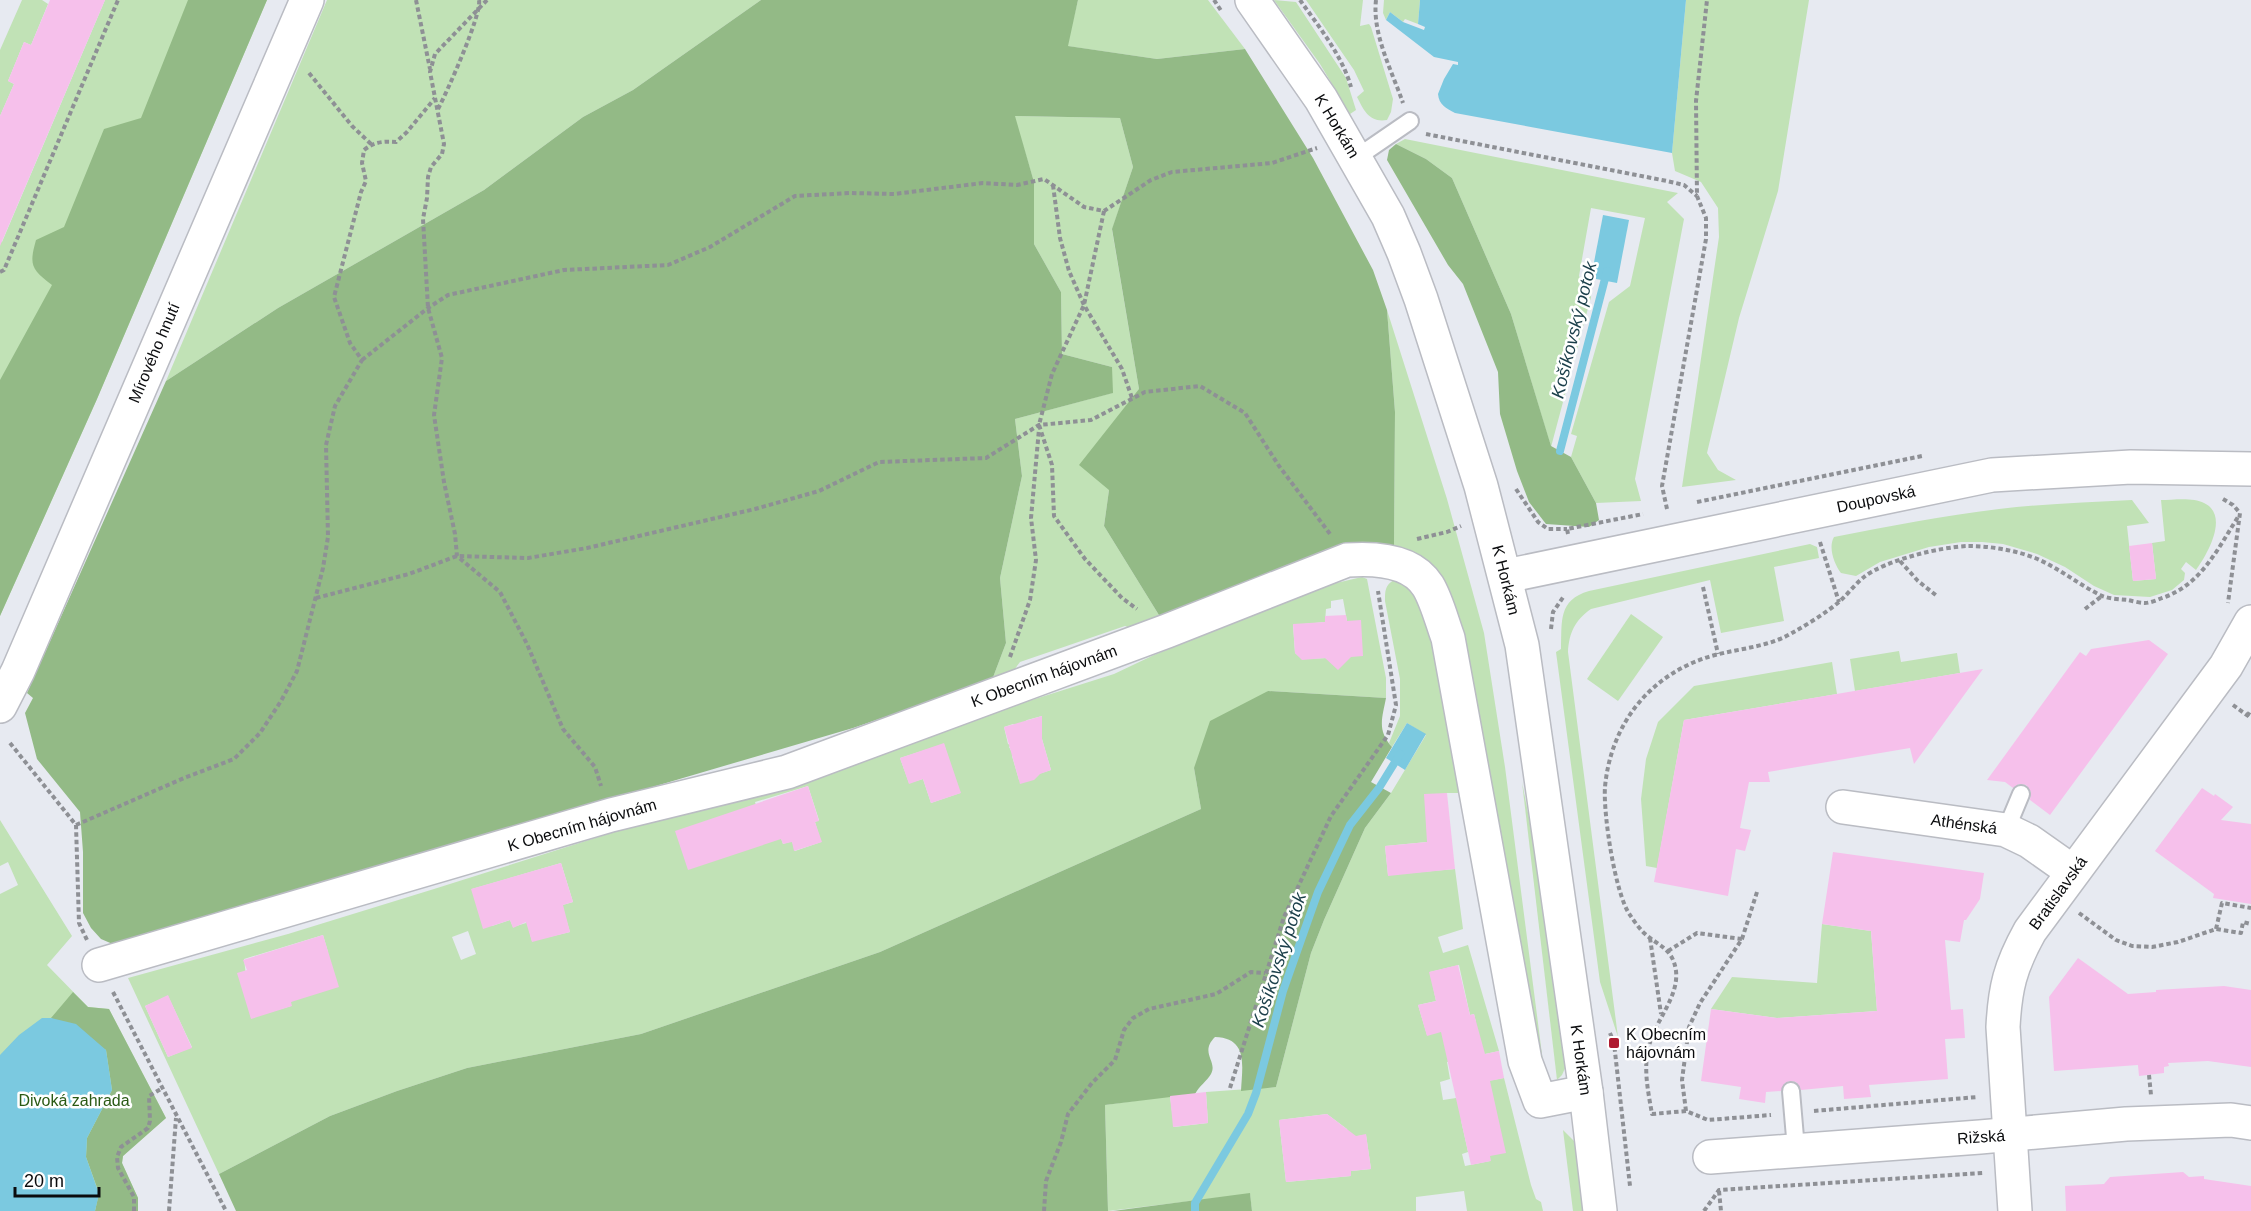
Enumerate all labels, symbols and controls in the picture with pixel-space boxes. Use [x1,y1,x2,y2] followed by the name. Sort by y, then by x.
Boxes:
[1311,91,1363,161] street label: K Horkám
[1547,259,1601,400] water label: Košíkovský potok
[125,300,183,405] street label: Mírového hnutí
[1835,482,1917,516] street label: Doupovská
[1489,543,1523,617] street label: K Horkám
[969,642,1119,710] street label: K Obecním hájovnám
[506,796,658,854] street label: K Obecním hájovnám
[1930,811,1998,837] street label: Athénská
[2026,853,2090,933] street label: Bratislavská
[1248,889,1310,1030] water label: Košíkovský potok
[1568,1024,1594,1096] street label: K Horkám
[1626,1026,1706,1061] place label: K Obecním hájovnám
[1607,1036,1621,1050] marker: K Obecním hájovnám
[18,1092,130,1109] park label: Divoká zahrada
[1956,1127,2006,1147] street label: Rižská
[15,1160,99,1198] scale bar
[24,1171,64,1191] text: 20 m

